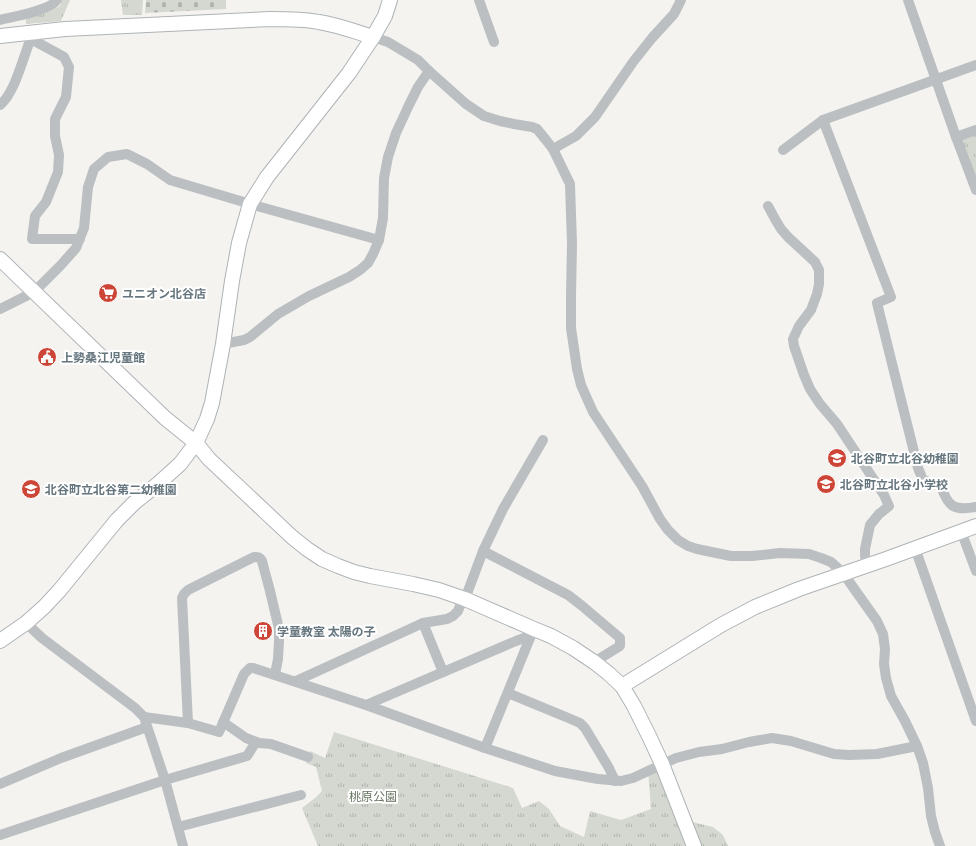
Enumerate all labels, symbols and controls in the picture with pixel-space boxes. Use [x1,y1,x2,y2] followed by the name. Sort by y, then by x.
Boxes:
[97,282,119,304] supermarket icon: ユニオン北谷店
[122,286,206,301] place label: ユニオン北谷店
[36,346,58,368] public building icon: 上勢桑江児童館
[61,350,145,365] place label: 上勢桑江児童館
[826,447,848,469] school or university icon: 北谷町立北谷幼稚園
[851,451,959,466] place label: 北谷町立北谷幼稚園
[815,473,837,495] school or university icon: 北谷町立北谷小学校
[840,477,948,492] place label: 北谷町立北谷小学校
[20,478,42,500] school or university icon: 北谷町立北谷第二幼稚園
[45,482,177,497] place label: 北谷町立北谷第二幼稚園
[252,620,274,642] building icon: 学童教室 太陽の子
[277,624,375,639] place label: 学童教室 太陽の子
[349,789,397,804] park label: 桃原公園

